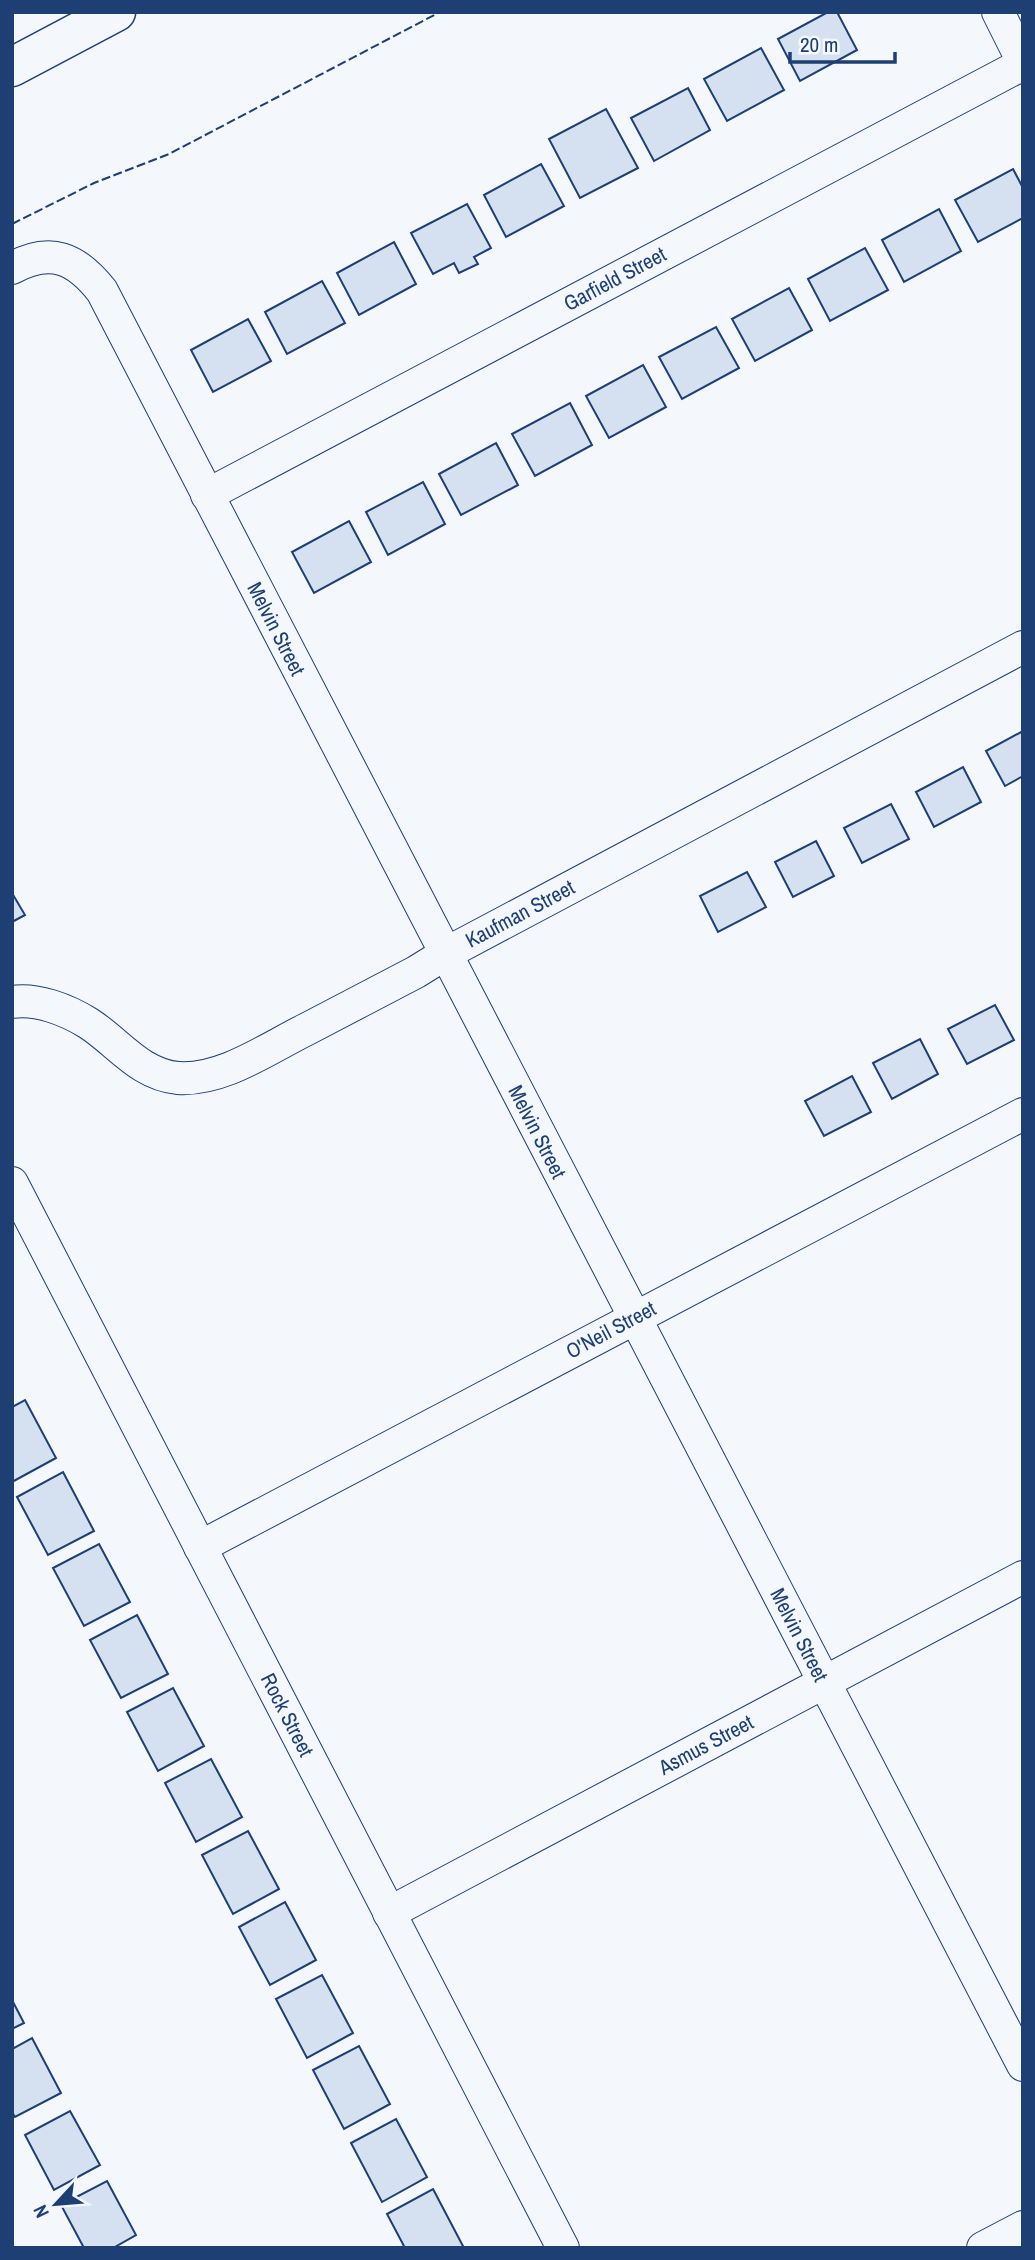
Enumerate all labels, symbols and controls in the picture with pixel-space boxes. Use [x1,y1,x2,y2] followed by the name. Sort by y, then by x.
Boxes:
[790,21,895,65] scale bar
[800,30,838,59] text: 20 m
[559,239,671,318] street label: Garfield Street
[240,577,312,681] street label: Melvin Street
[460,873,580,954] street label: Kaufman Street
[501,1080,573,1184] street label: Melvin Street
[561,1294,661,1365] street label: O'Neil Street
[763,1583,835,1687] street label: Melvin Street
[254,1668,321,1762] street label: Rock Street
[652,1707,758,1782] street label: Asmus Street
[21,2169,91,2239] north arrow
[27,2201,55,2222] text: N

